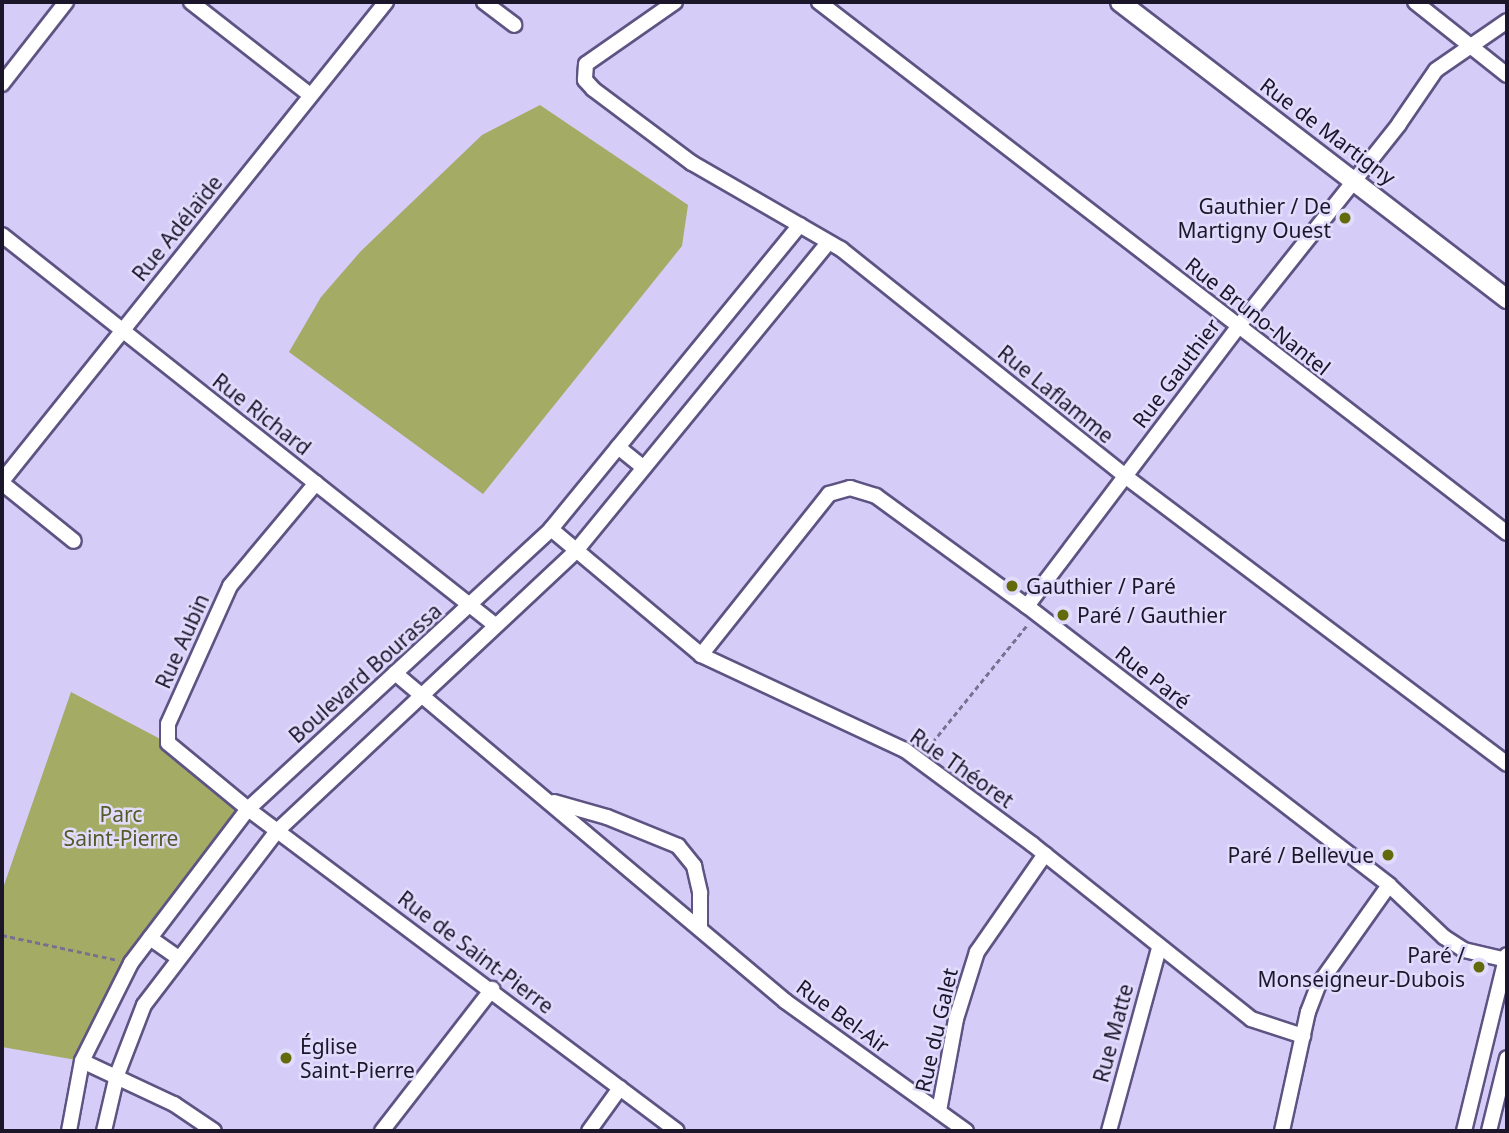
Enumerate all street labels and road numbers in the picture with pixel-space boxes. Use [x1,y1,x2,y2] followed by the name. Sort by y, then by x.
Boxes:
[1255,72,1401,190] street label: Rue de Martigny
[127,170,227,286] street label: Rue Adélaïde
[1181,252,1335,380] street label: Rue Bruno-Nantel
[1127,314,1225,432] street label: Rue Gauthier
[993,340,1119,448] street label: Rue Laflamme
[208,368,316,460] street label: Rue Richard
[150,590,214,692] street label: Rue Aubin
[284,598,446,748] street label: Boulevard Bourassa
[1111,640,1195,714] street label: Rue Paré
[906,723,1018,813] street label: Rue Théoret
[393,885,559,1019] street label: Rue de Saint-Pierre
[909,965,963,1095] street label: Rue du Galet
[792,974,894,1058] street label: Rue Bel-Air
[1088,981,1138,1085] street label: Rue Matte

